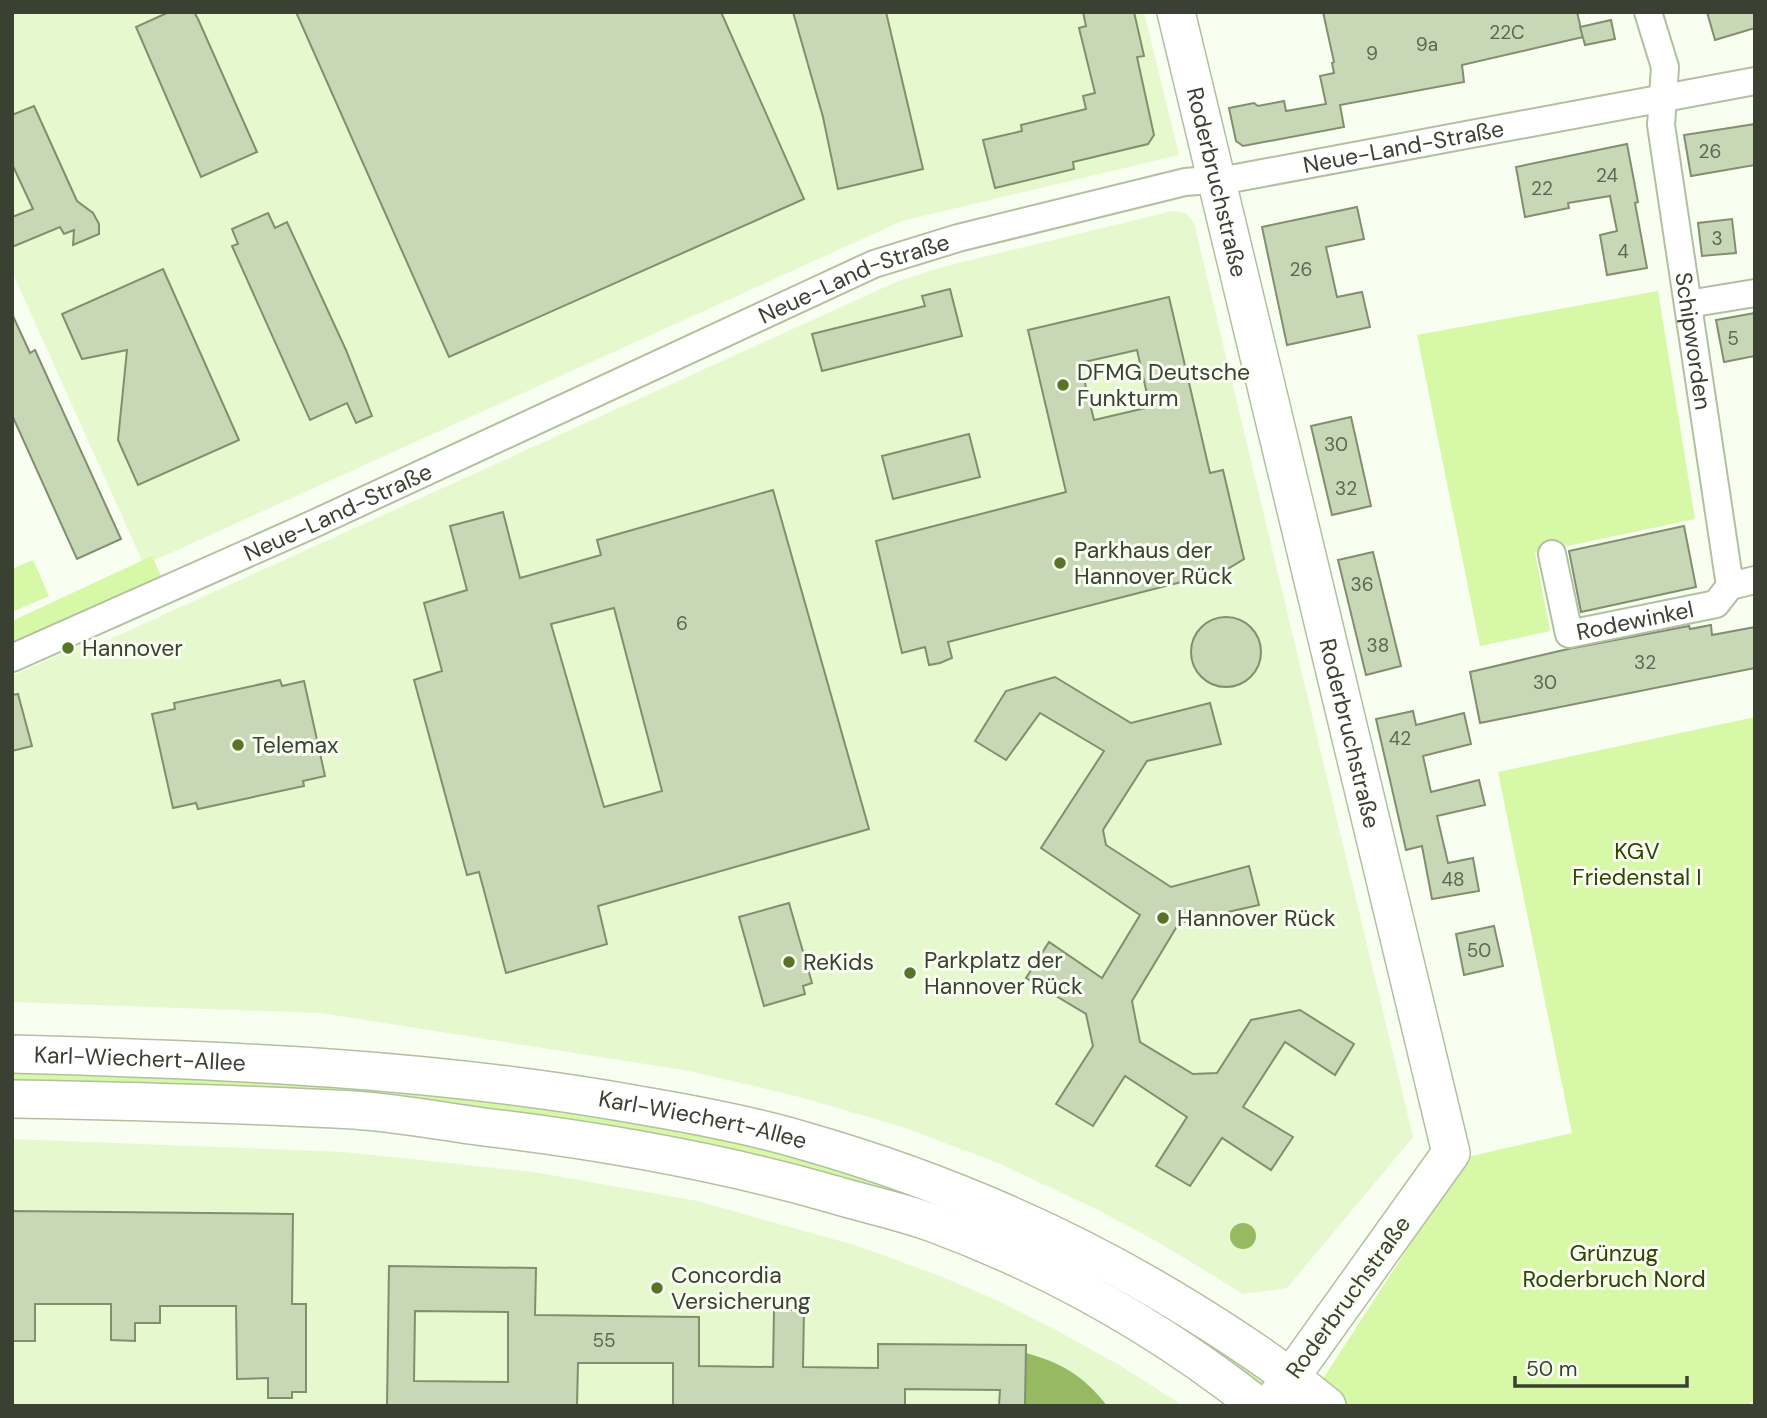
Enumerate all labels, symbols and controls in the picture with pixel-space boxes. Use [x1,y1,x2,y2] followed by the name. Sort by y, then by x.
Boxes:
[1489,20,1525,45] house number: 22C
[1416,32,1438,57] house number: 9a
[1366,41,1378,66] house number: 9
[1180,84,1254,280] street label: Roderbruchstraße
[1300,113,1506,180] street label: Neue-Land-Straße
[1699,139,1721,164] house number: 26
[1596,163,1618,188] house number: 24
[1531,176,1553,201] house number: 22
[1711,226,1723,251] house number: 3
[754,227,953,330] street label: Neue-Land-Straße
[1617,239,1629,264] house number: 4
[1290,257,1312,282] house number: 26
[1668,270,1718,412] street label: Schipworden
[1727,326,1739,351] house number: 5
[1077,357,1250,413] place label: DFMG Deutsche Funkturm
[1055,377,1071,393] marker: DFMG Deutsche Funkturm
[1324,432,1348,457] house number: 30
[239,456,437,568] street label: Neue-Land-Straße
[1335,476,1357,501] house number: 32
[1074,535,1233,591] place label: Parkhaus der Hannover Rück
[1052,555,1068,571] marker: Parkhaus der Hannover Rück
[1350,572,1374,597] house number: 36
[1574,594,1696,647] street label: Rodewinkel
[676,611,688,636] house number: 6
[82,633,183,663] place label: Hannover
[1367,633,1389,658] house number: 38
[1313,635,1387,831] street label: Roderbruchstraße
[60,640,76,656] marker: Hannover
[1634,650,1656,675] house number: 32
[1533,670,1557,695] house number: 30
[1389,726,1411,751] house number: 42
[252,730,339,760] place label: Telemax
[230,737,246,753] marker: Telemax
[1572,836,1702,892] park label: KGV Friedenstal I
[1441,867,1465,892] house number: 48
[1177,903,1336,933] place label: Hannover Rück
[1155,910,1171,926] marker: Hannover Rück
[1467,938,1491,963] house number: 50
[924,945,1083,1001] place label: Parkplatz der Hannover Rück
[803,947,874,977] place label: ReKids
[781,954,797,970] marker: ReKids
[902,965,918,981] marker: Parkplatz der Hannover Rück
[34,1040,247,1078] street label: Karl-Wiechert-Allee
[596,1083,811,1156] street label: Karl-Wiechert-Allee
[1279,1210,1417,1384] street label: Roderbruchstraße
[1522,1238,1706,1294] park label: Grünzug Roderbruch Nord
[671,1260,811,1316] place label: Concordia Versicherung
[649,1280,665,1296] marker: Concordia Versicherung
[592,1328,616,1353] house number: 55
[1515,1344,1686,1388] scale bar
[1526,1355,1577,1383] text: 50 m

